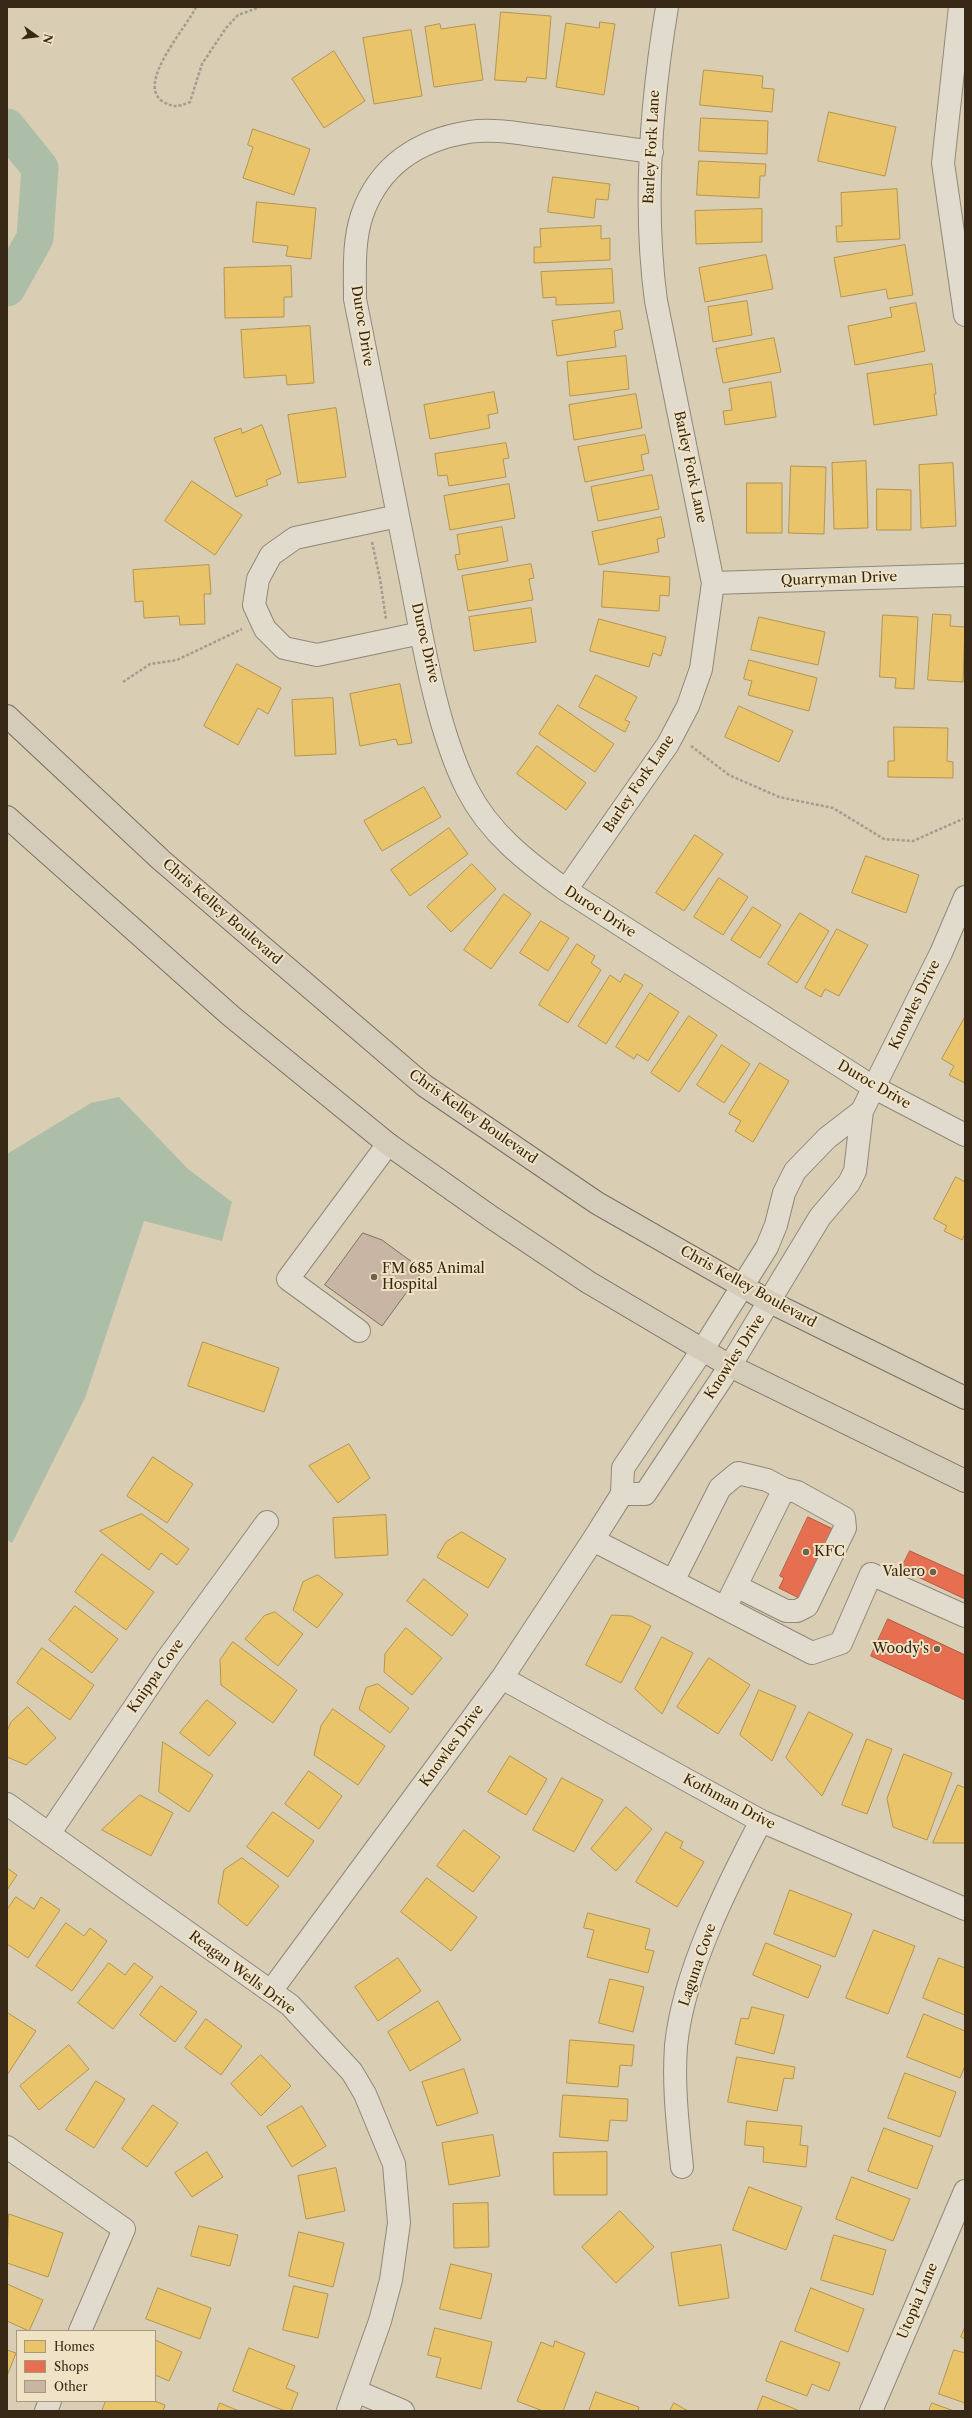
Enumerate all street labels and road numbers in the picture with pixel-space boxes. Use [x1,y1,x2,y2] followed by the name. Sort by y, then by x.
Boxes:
[641,90,663,204] street label: Barley Fork Lane
[347,284,377,368] street label: Duroc Drive
[670,409,710,525] street label: Barley Fork Lane
[780,569,898,589] street label: Quarryman Drive
[408,601,442,685] street label: Duroc Drive
[600,732,678,836] street label: Barley Fork Lane
[159,856,285,968] street label: Chris Kelley Boulevard
[561,883,639,941] street label: Duroc Drive
[886,957,944,1053] street label: Knowles Drive
[834,1057,914,1113] street label: Duroc Drive
[406,1066,540,1168] street label: Chris Kelley Boulevard
[677,1243,819,1331] street label: Chris Kelley Boulevard
[701,1312,769,1402] street label: Knowles Drive
[124,1636,188,1716] street label: Knippa Cove
[417,1702,487,1790] street label: Knowles Drive
[680,1771,778,1833] street label: Kothman Drive
[676,1921,720,2009] street label: Laguna Cove
[185,1927,299,2019] street label: Reagan Wells Drive
[894,2260,942,2342] street label: Utopia Lane

